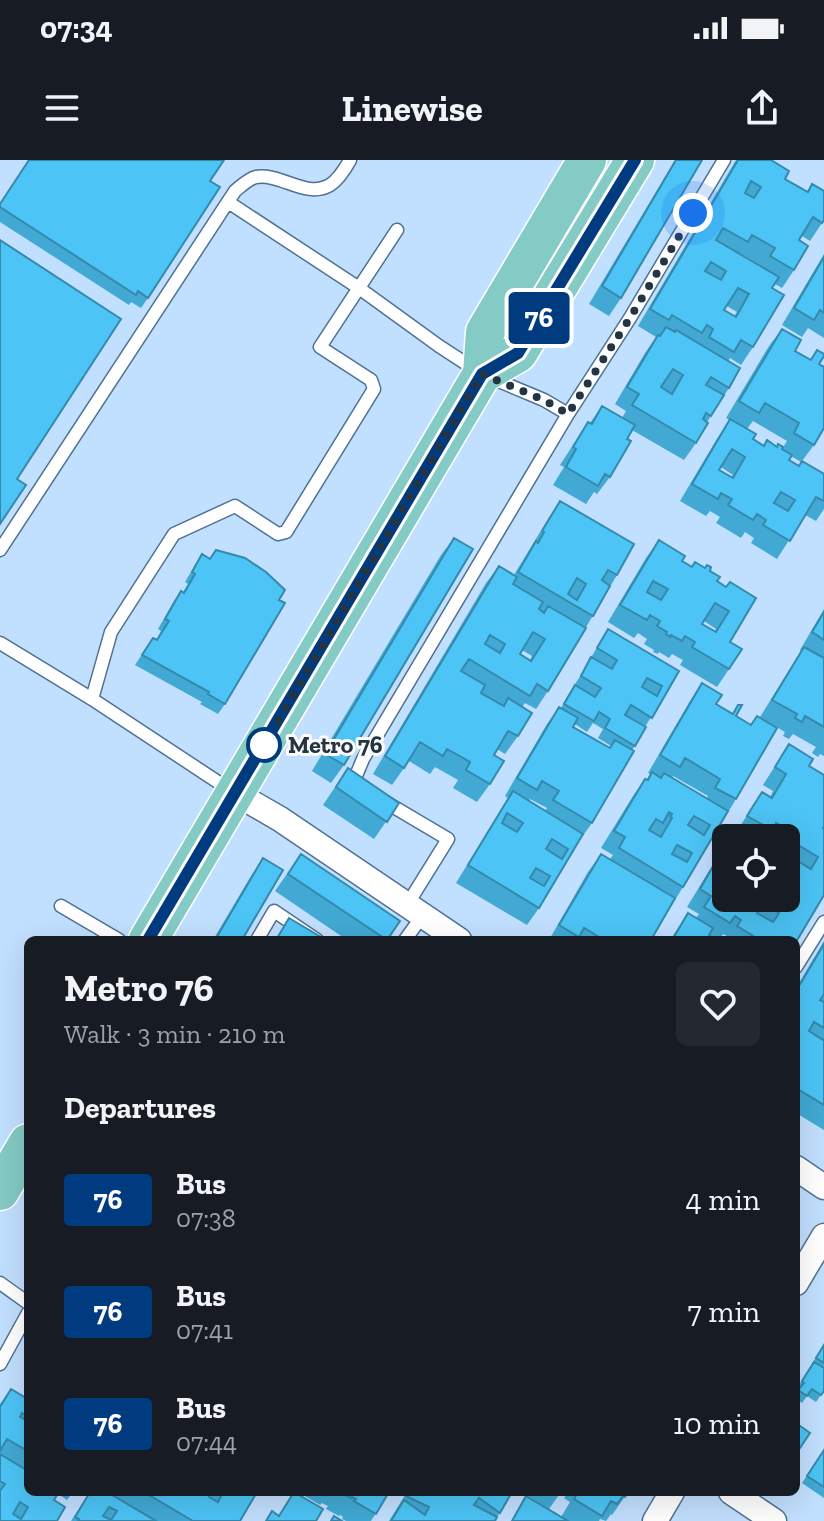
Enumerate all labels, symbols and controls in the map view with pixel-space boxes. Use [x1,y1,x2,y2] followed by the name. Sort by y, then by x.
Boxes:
[40,10,113,46] text: 07:34
[40,86,84,130] icon: menu
[740,86,784,130] icon: share
[341,87,483,130] text: Linewise
[673,193,713,233] your location
[503,292,575,344] line badge: 76
[525,301,553,334] text: 76
[247,728,281,762] marker: Metro 76
[288,730,383,759] place label: Metro 76
[712,824,800,912] map controls
[712,824,800,912] button: locate
[676,962,760,1046] button: heart
[64,965,214,1011] text: Metro 76
[64,1018,285,1050] text: Walk · 3 min · 210 m
[64,1090,216,1126] text: Departures
[176,1166,226,1202] text: Bus
[686,1182,760,1218] text: 4 min
[94,1183,122,1216] text: 76
[176,1202,236,1234] text: 07:38
[176,1278,226,1314] text: Bus
[688,1294,760,1330] text: 7 min
[94,1295,122,1328] text: 76
[176,1314,233,1346] text: 07:41
[176,1390,226,1426] text: Bus
[673,1406,760,1442] text: 10 min
[94,1407,122,1440] text: 76
[176,1426,237,1458] text: 07:44

